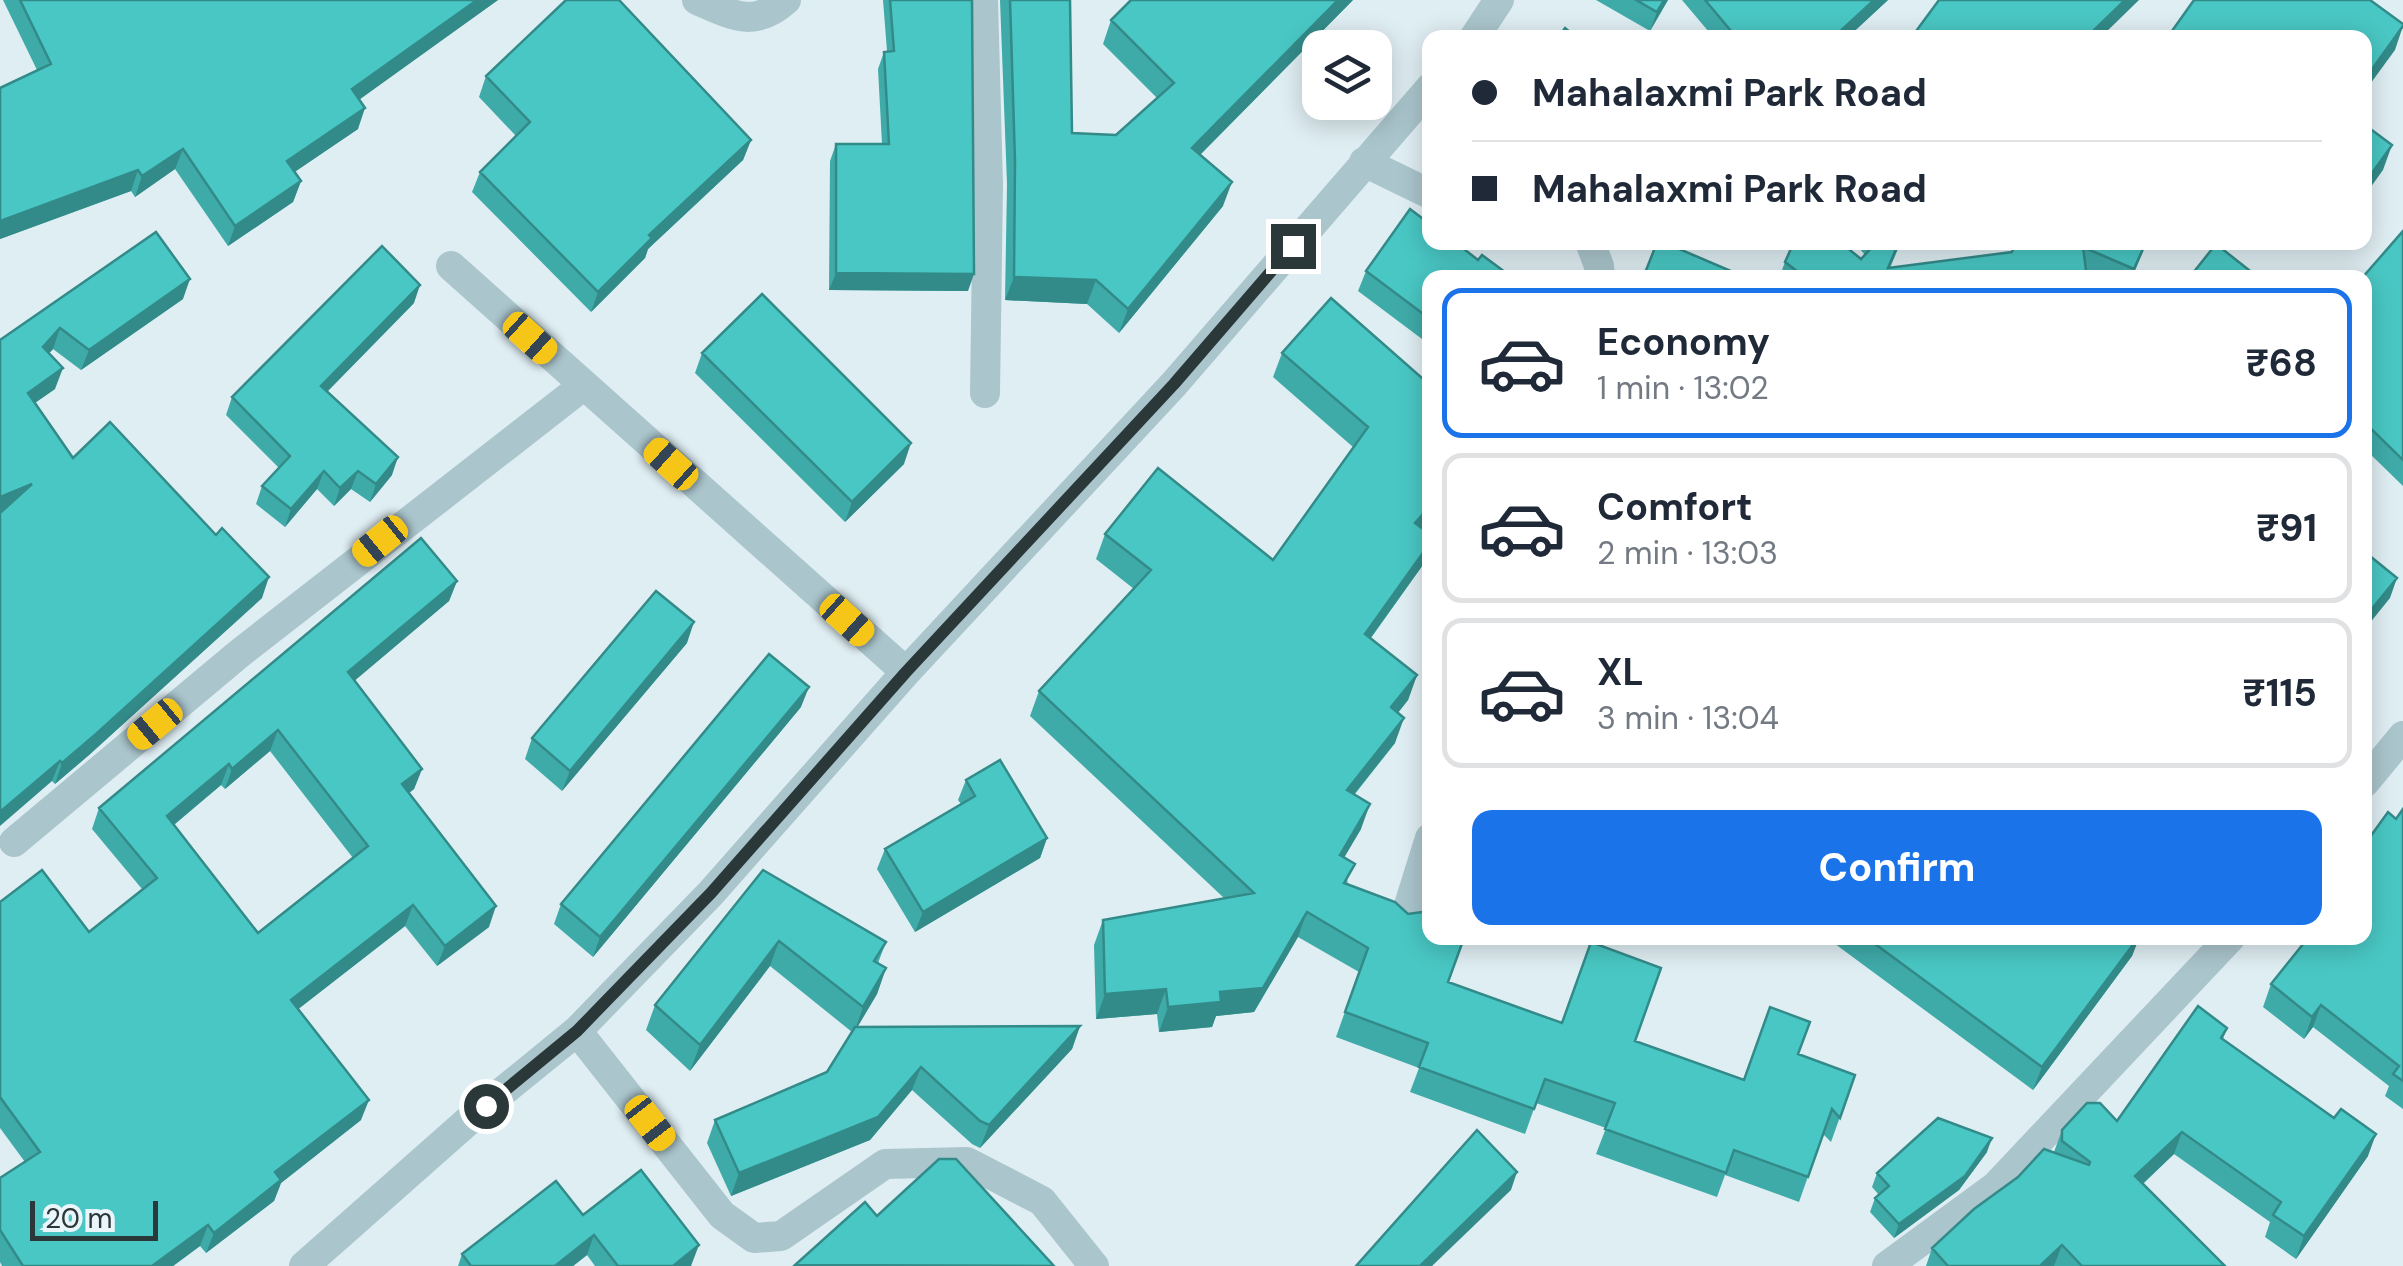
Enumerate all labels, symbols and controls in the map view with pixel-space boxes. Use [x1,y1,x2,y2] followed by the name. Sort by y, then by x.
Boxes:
[1302,30,1392,120] map controls
[1302,30,1392,120] button: layers
[1532,68,1927,118] text: Mahalaxmi Park Road
[1532,164,1927,214] text: Mahalaxmi Park Road
[1271,224,1316,269] route end
[498,307,562,369] car
[1597,317,1770,367] text: Economy
[1477,318,1567,408] icon: car
[2245,338,2317,388] text: ₹68
[1597,367,1769,409] text: 1 min · 13:02
[639,433,703,495] car
[1597,482,1753,532] text: Comfort
[1477,483,1567,573] icon: car
[2256,503,2317,553] text: ₹91
[347,510,413,572] car
[1597,532,1778,574] text: 2 min · 13:03
[815,589,879,651] car
[1597,647,1644,697] text: XL
[1477,648,1567,738] icon: car
[2242,668,2317,718] text: ₹115
[122,693,188,755] car
[1597,697,1779,739] text: 3 min · 13:04
[1472,810,2322,925] button: Confirm
[464,1084,509,1129] route start
[620,1090,680,1156] car
[30,1196,158,1240] scale bar
[45,1200,112,1237] text: 20 m

